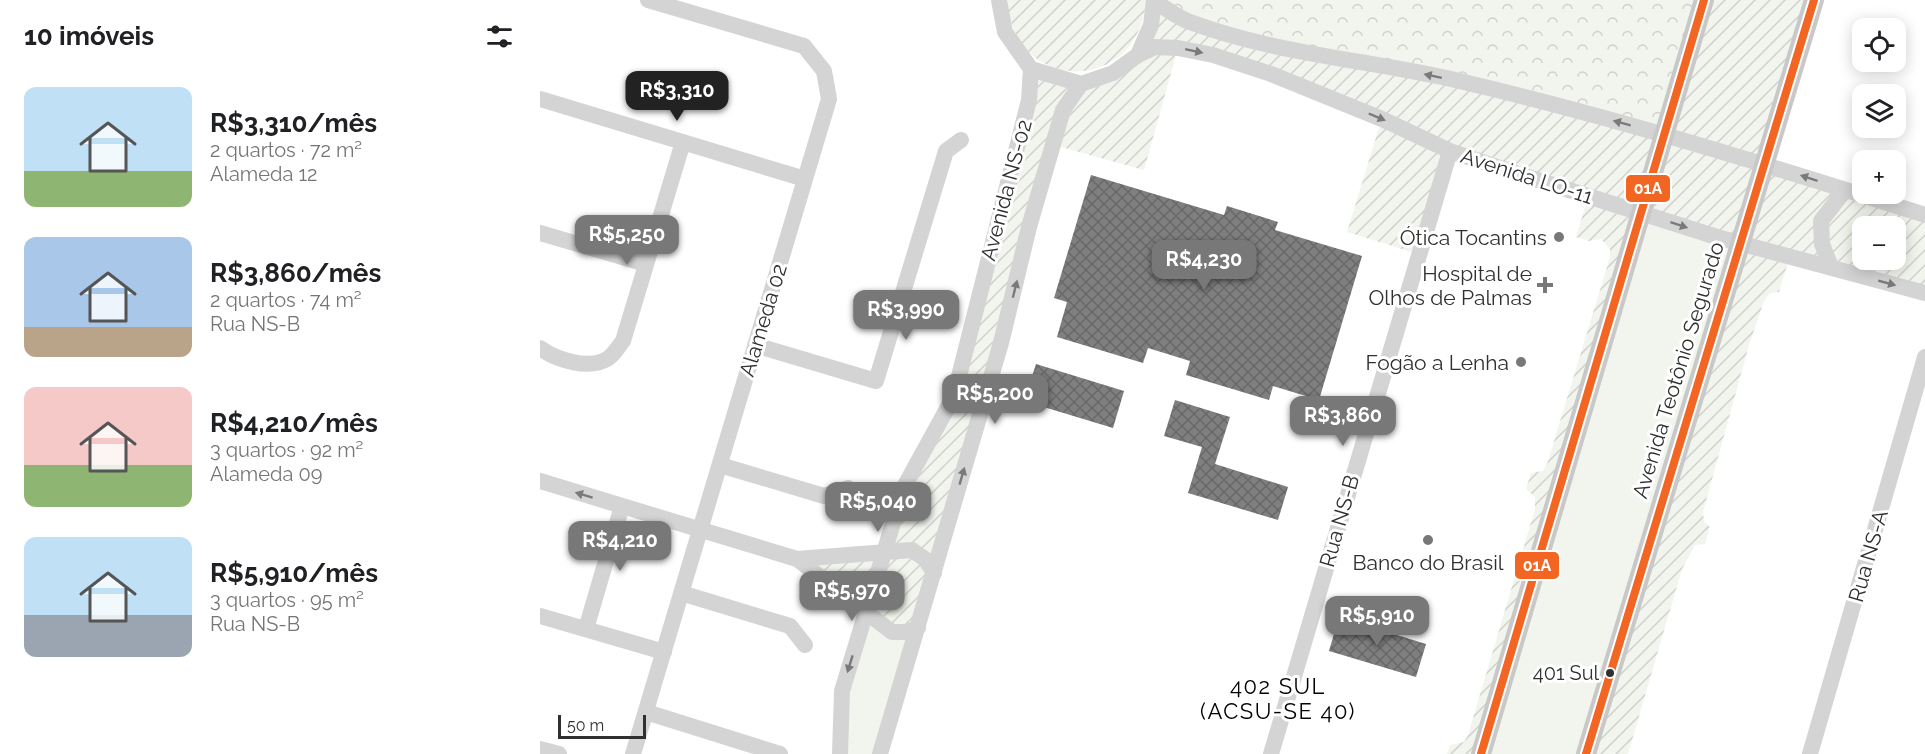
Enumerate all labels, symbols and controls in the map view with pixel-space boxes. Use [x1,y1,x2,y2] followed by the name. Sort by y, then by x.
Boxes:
[1852,18,1906,270] map controls
[1852,18,1906,72] button: locate
[483,20,516,53] icon: filters
[24,21,154,51] text: 10 imóveis
[1185,47,1204,56] one-way arrow
[1424,70,1442,80] one-way arrow
[622,71,732,122] pin: R$3,310
[640,78,715,102] text: R$3,310
[1852,84,1906,138] button: layers
[210,108,377,138] text: R$3,310/mês
[72,111,144,183] icon: home
[1369,112,1387,122] one-way arrow
[975,117,1037,263] street label: Avenida NS-02
[1613,118,1631,127] one-way arrow
[210,138,362,162] text: 2 quartos · 72 m²
[1458,143,1596,209] street label: Avenida LO-11
[1852,150,1906,204] button: +
[210,162,317,186] text: Alameda 12
[1800,173,1818,182] one-way arrow
[1625,174,1671,203] line badge: 01A
[1634,179,1663,198] text: 01A
[572,215,682,266] pin: R$5,250
[1852,216,1906,270] button: −
[1670,220,1688,230] one-way arrow
[589,222,665,246] text: R$5,250
[1400,225,1547,250] place label: Ótica Tocantins
[1552,230,1566,244] marker: Ótica Tocantins
[1627,239,1729,501] street label: Avenida Teotônio Segurado
[1149,240,1259,291] pin: R$4,230
[1166,247,1242,271] text: R$4,230
[210,258,381,288] text: R$3,860/mês
[72,261,144,333] icon: home
[734,261,792,379] street label: Alameda 02
[1369,261,1532,310] place label: Hospital de Olhos de Palmas
[1536,276,1554,294] marker: Hospital de Olhos de Palmas
[1010,279,1020,298] one-way arrow
[1879,279,1897,288] one-way arrow
[210,288,362,312] text: 2 quartos · 74 m²
[851,290,961,341] pin: R$3,990
[867,297,945,321] text: R$3,990
[210,312,300,336] text: Rua NS-B
[1365,350,1509,375] place label: Fogão a Lenha
[1514,355,1528,369] marker: Fogão a Lenha
[940,374,1050,425] pin: R$5,200
[956,381,1034,405] text: R$5,200
[1288,396,1398,447] pin: R$3,860
[1304,403,1382,427] text: R$3,860
[210,408,378,438] text: R$4,210/mês
[72,411,144,483] icon: home
[210,438,363,462] text: 3 quartos · 92 m²
[210,462,322,486] text: Alameda 09
[958,467,967,485] one-way arrow
[1314,472,1364,570] street label: Rua NS-B
[823,482,933,533] pin: R$5,040
[839,489,917,513] text: R$5,040
[575,490,593,499] one-way arrow
[1843,507,1893,605] street label: Rua NS-A
[565,521,675,572] pin: R$4,210
[582,528,658,552] text: R$4,210
[1421,533,1435,547] marker: Banco do Brasil
[1352,550,1504,575] place label: Banco do Brasil
[1514,551,1560,580] line badge: 01A
[1523,556,1552,575] text: 01A
[210,558,378,588] text: R$5,910/mês
[72,561,144,633] icon: home
[797,571,907,622] pin: R$5,970
[814,578,890,602] text: R$5,970
[210,588,364,612] text: 3 quartos · 95 m²
[1322,596,1432,647] pin: R$5,910
[1339,603,1415,627] text: R$5,910
[210,612,300,636] text: Rua NS-B
[845,655,854,673] one-way arrow
[1533,661,1600,685] place label: 401 Sul
[1604,667,1616,679] marker: 401 Sul
[1200,673,1356,724] district label: 402 SUL (ACSU-SE 40)
[558,712,646,740] scale bar
[567,716,604,735] text: 50 m

